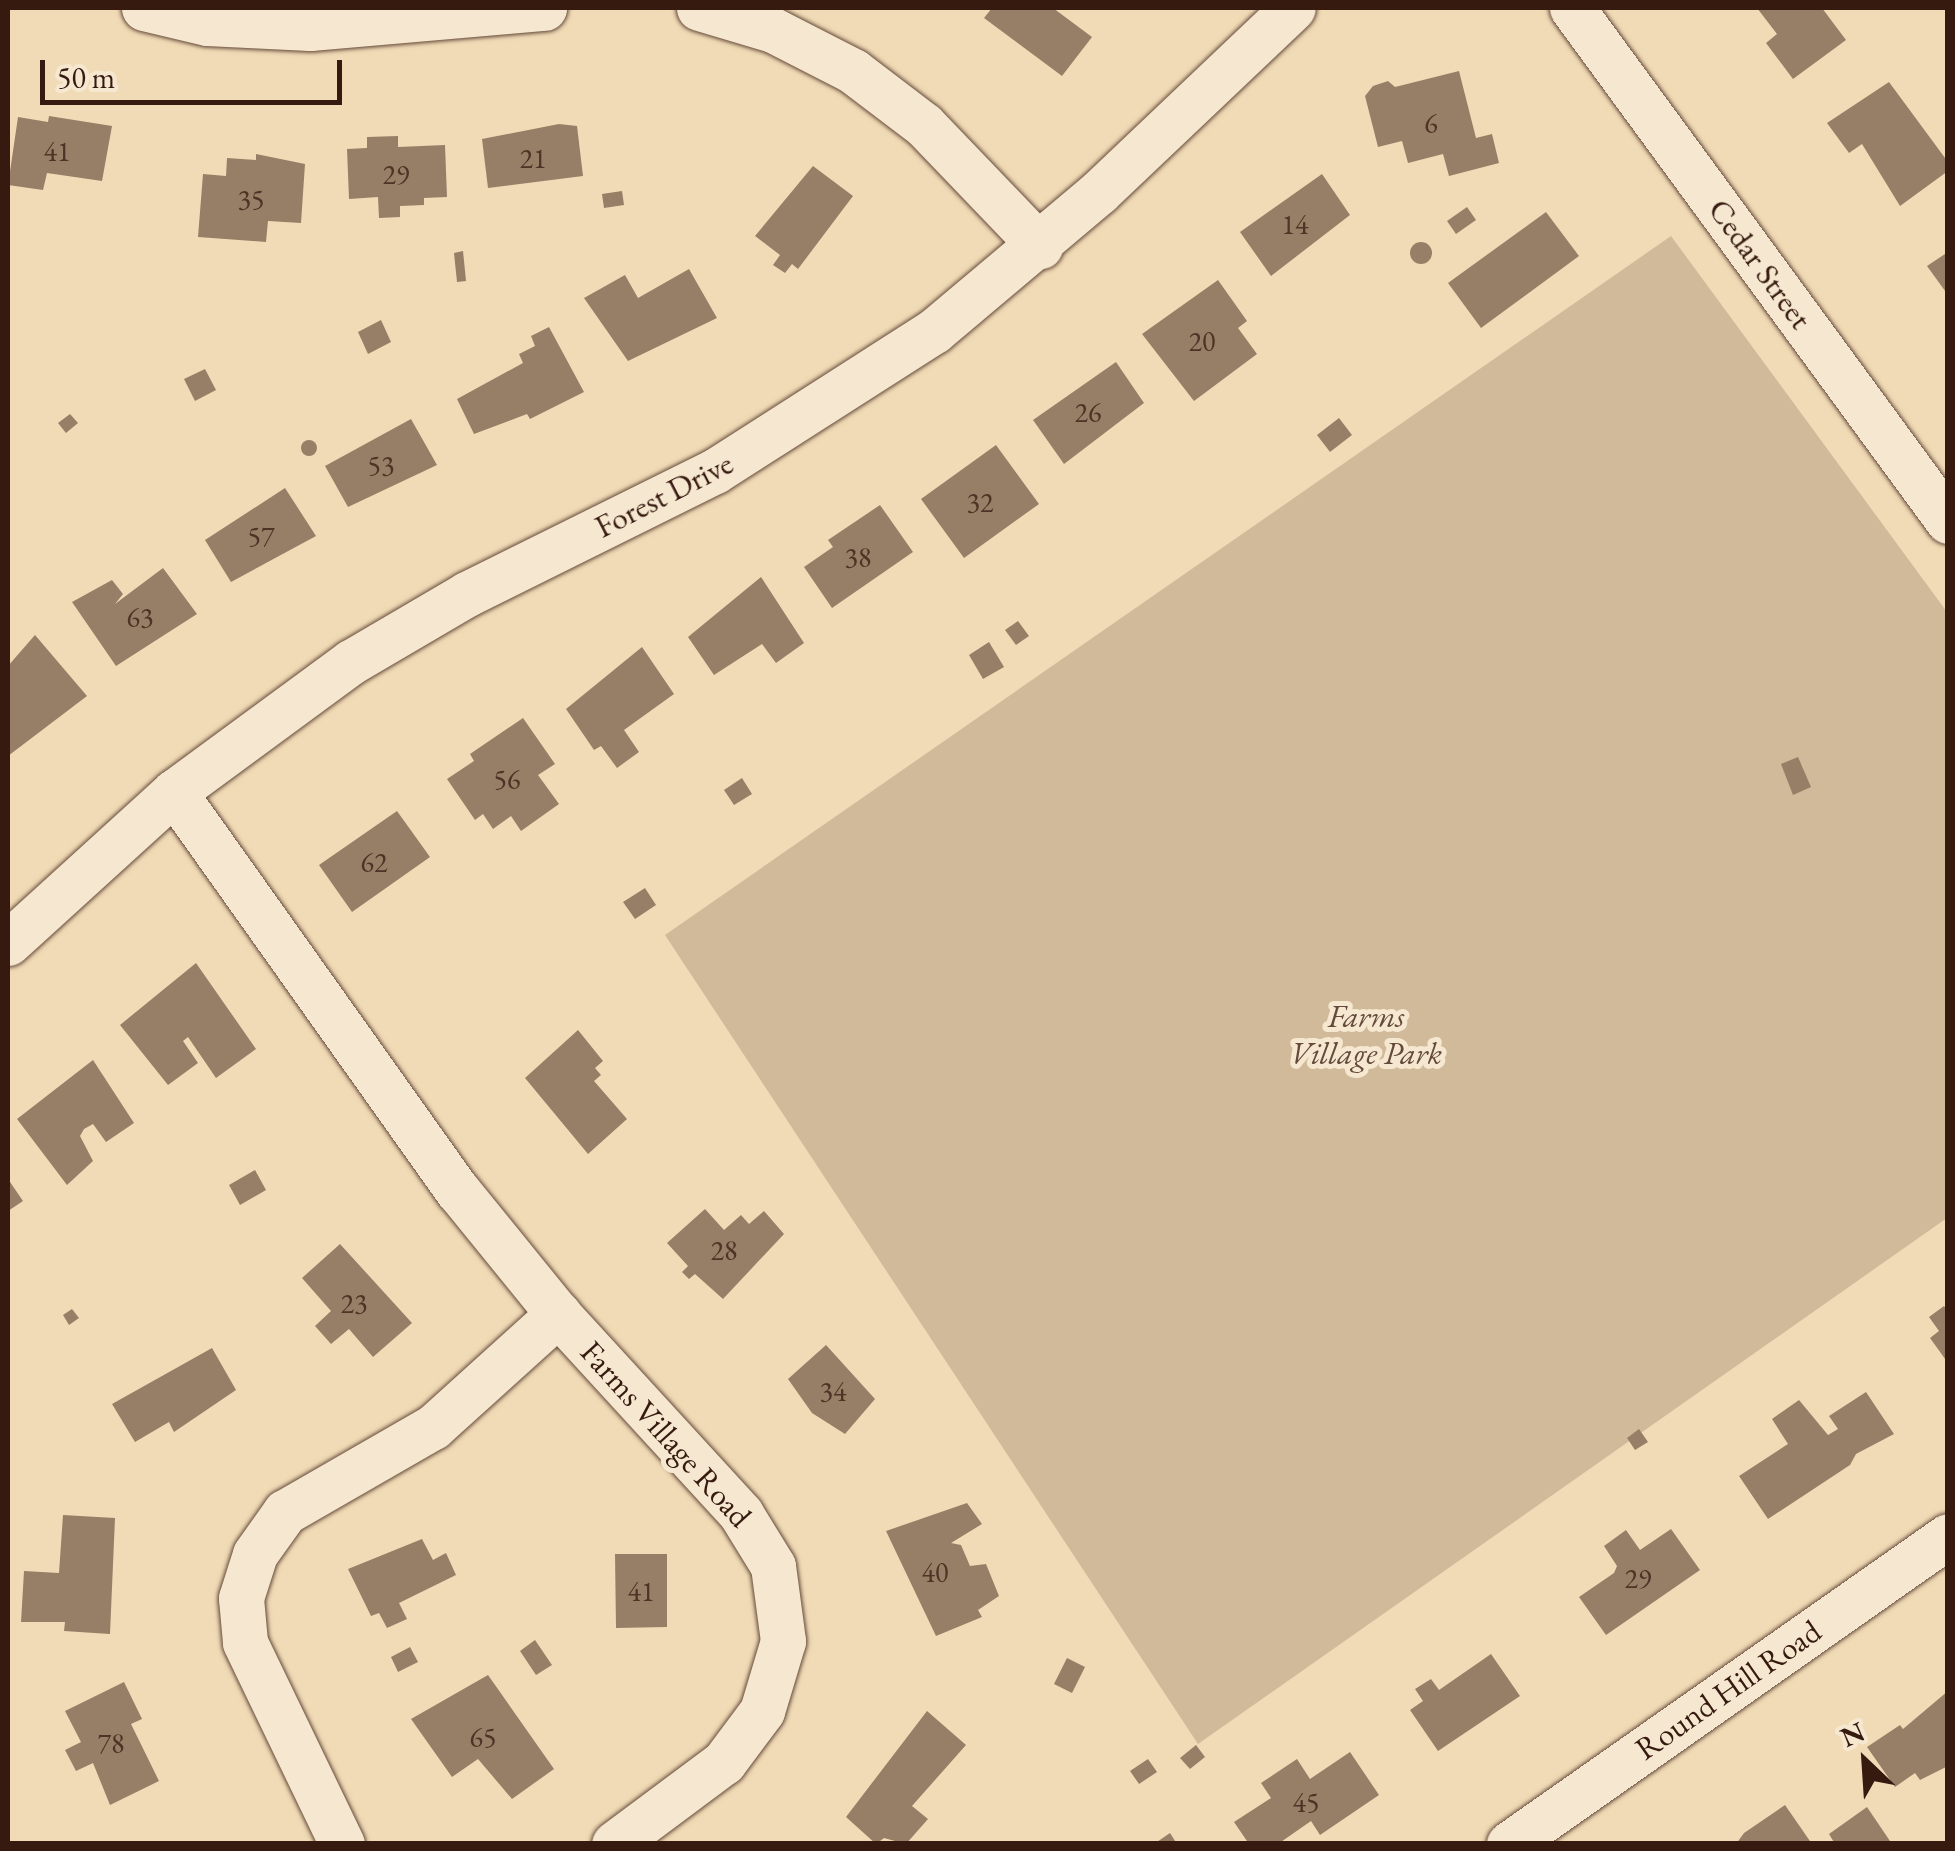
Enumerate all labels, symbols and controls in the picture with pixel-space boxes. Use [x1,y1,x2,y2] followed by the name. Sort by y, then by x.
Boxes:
[45,40,348,102] scale bar
[57,58,115,97] text: 50 m
[1424,106,1438,140] house number: 6
[44,134,70,168] house number: 41
[520,141,546,175] house number: 21
[383,157,409,191] house number: 29
[238,182,264,216] house number: 35
[1700,192,1820,336] street label: Cedar Street
[1282,207,1308,241] house number: 14
[1189,324,1215,358] house number: 20
[1075,395,1101,429] house number: 26
[589,444,739,546] street label: Forest Drive
[368,448,394,482] house number: 53
[967,485,993,519] house number: 32
[248,519,274,553] house number: 57
[845,540,871,574] house number: 38
[127,600,153,634] house number: 63
[494,762,520,796] house number: 56
[361,845,387,879] house number: 62
[1290,998,1442,1073] park label: Farms Village Park
[711,1233,737,1267] house number: 28
[341,1286,367,1320] house number: 23
[572,1333,760,1535] street label: Farms Village Road
[820,1374,846,1408] house number: 34
[922,1555,948,1589] house number: 40
[1625,1561,1651,1595] house number: 29
[628,1574,654,1608] house number: 41
[1628,1612,1828,1768] street label: Round Hill Road
[1815,1711,1915,1811] north arrow
[1834,1713,1870,1755] text: N
[470,1720,496,1754] house number: 65
[98,1726,124,1760] house number: 78
[1293,1785,1319,1819] house number: 45

